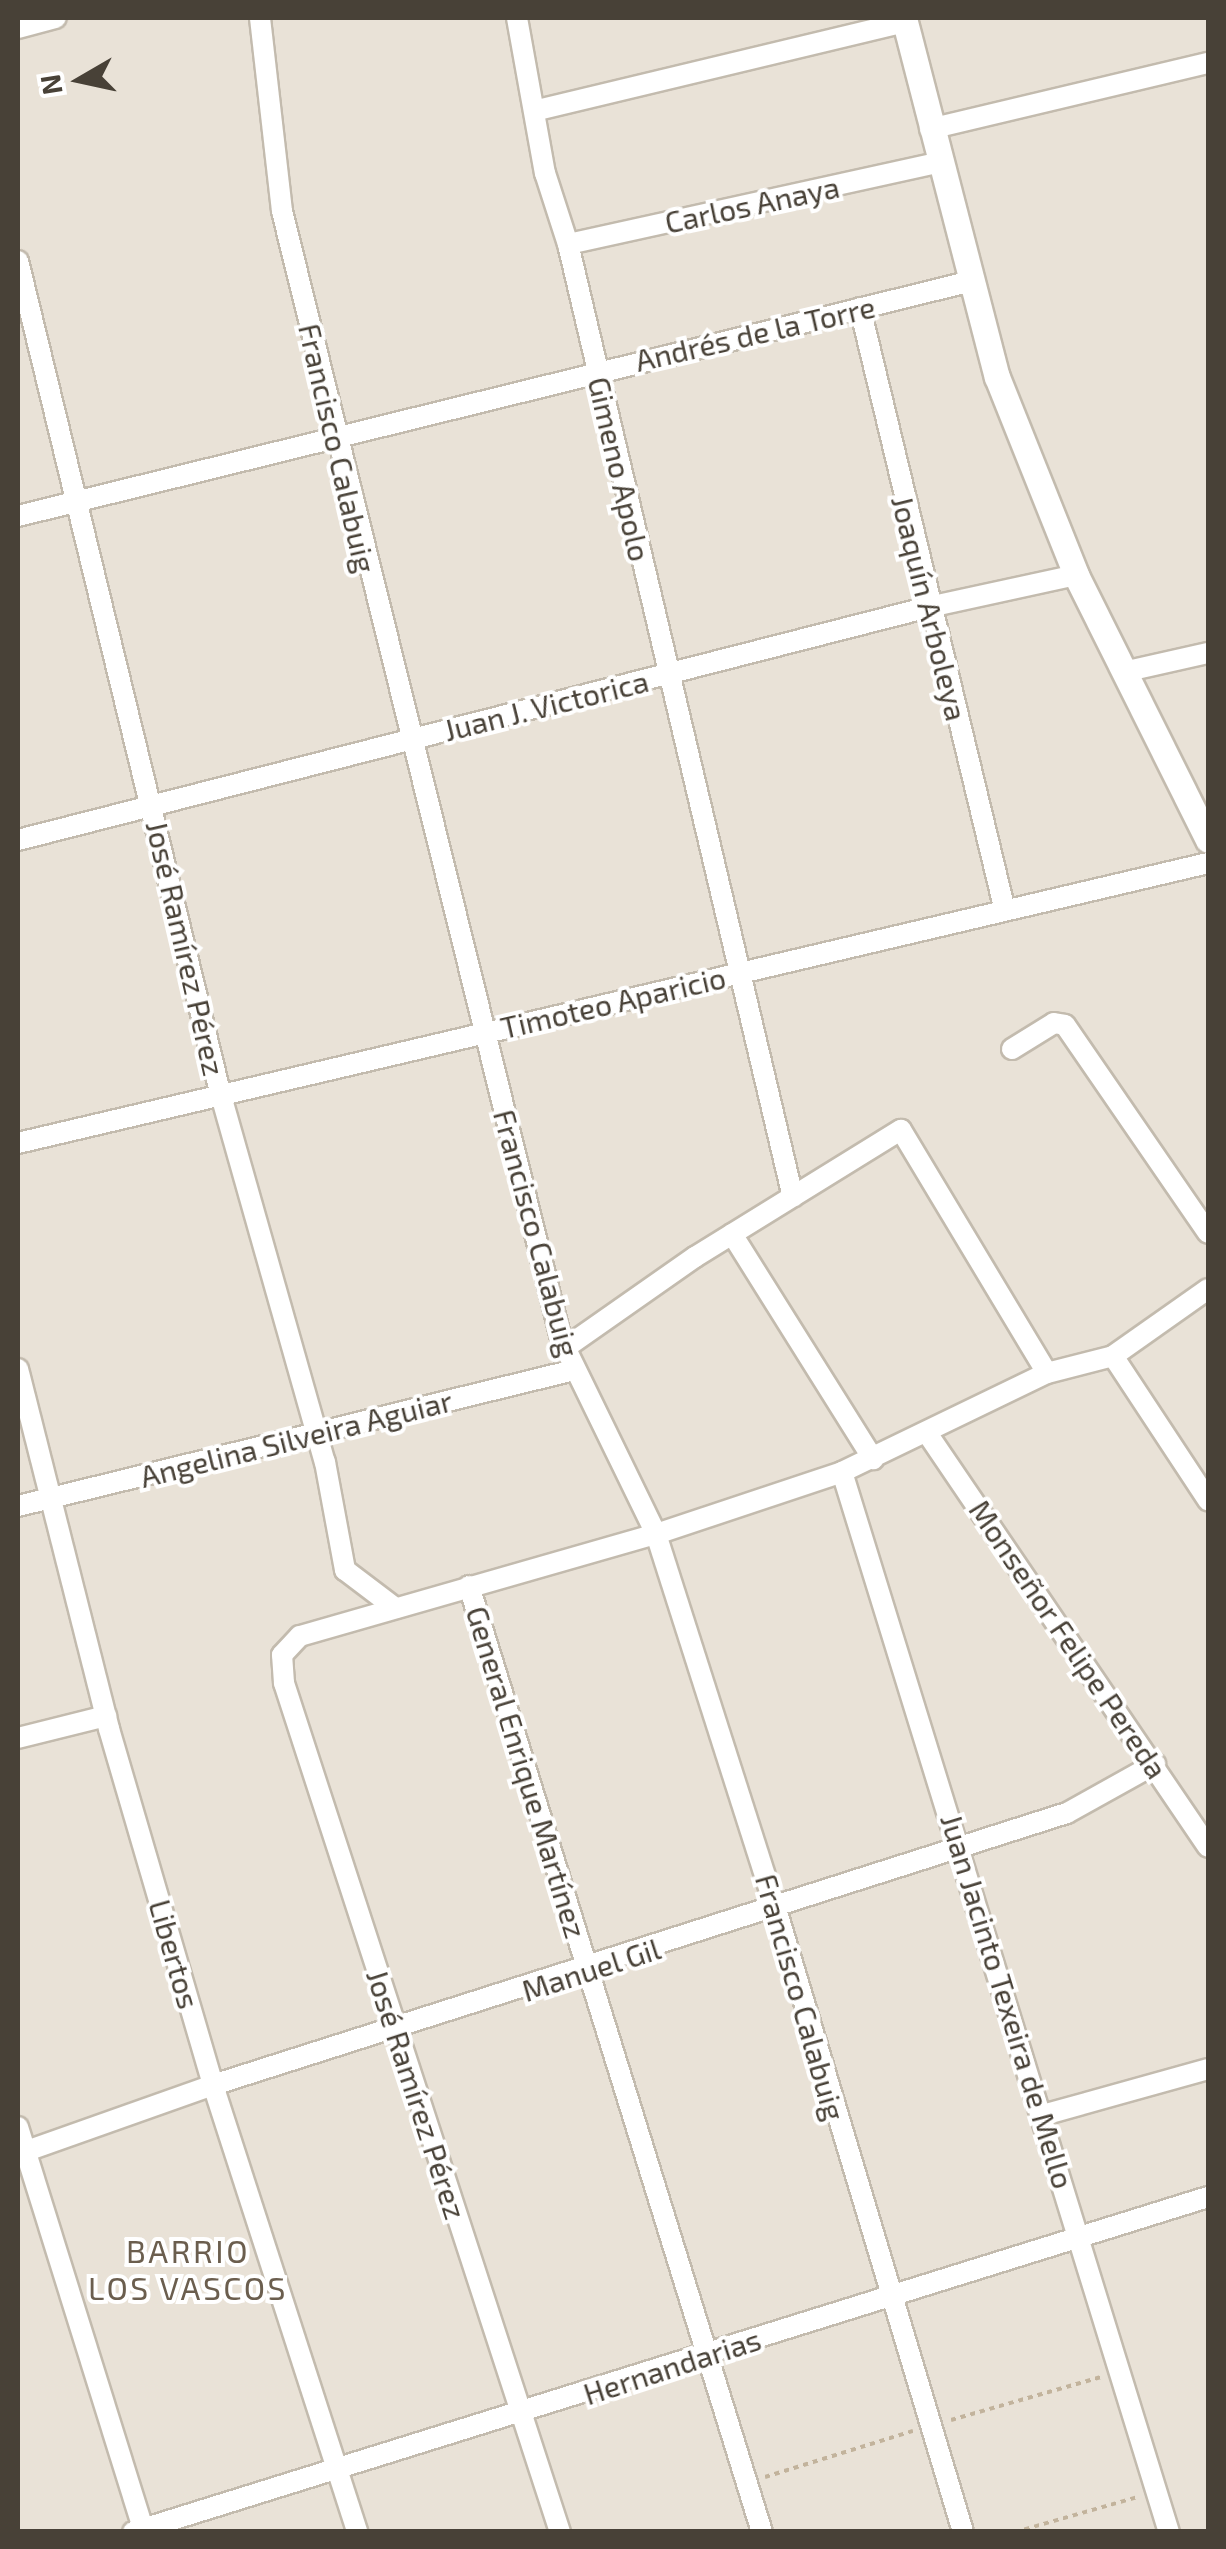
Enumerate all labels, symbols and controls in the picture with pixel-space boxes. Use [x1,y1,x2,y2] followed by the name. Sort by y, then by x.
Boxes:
[30,30,130,130] north arrow
[32,72,69,97] text: N
[661,168,843,240] street label: Carlos Anaya
[631,288,879,378] street label: Andrés de la Torre
[292,320,384,576] street label: Francisco Calabuig
[581,373,659,565] street label: Gimeno Apolo
[885,491,975,725] street label: Joaquín Arboleya
[439,662,653,748] street label: Juan J. Victorica
[139,817,233,1079] street label: José Ramírez Pérez
[497,959,729,1045] street label: Timoteo Aparicio
[487,1105,587,1361] street label: Francisco Calabuig
[136,1382,456,1494] street label: Angelina Silveira Aguiar
[962,1493,1176,1785] street label: Monseñor Felipe Pereda
[459,1601,595,1943] street label: General Enrique Martínez
[934,1809,1082,2193] street label: Juan Jacinto Texeira de Mello
[749,1870,853,2124] street label: Francisco Calabuig
[142,1895,208,2013] street label: Libertos
[517,1930,665,2008] street label: Manuel Gil
[360,1965,474,2223] street label: José Ramírez Pérez
[88,2232,288,2307] district label: BARRIO LOS VASCOS
[579,2320,765,2412] street label: Hernandarias

